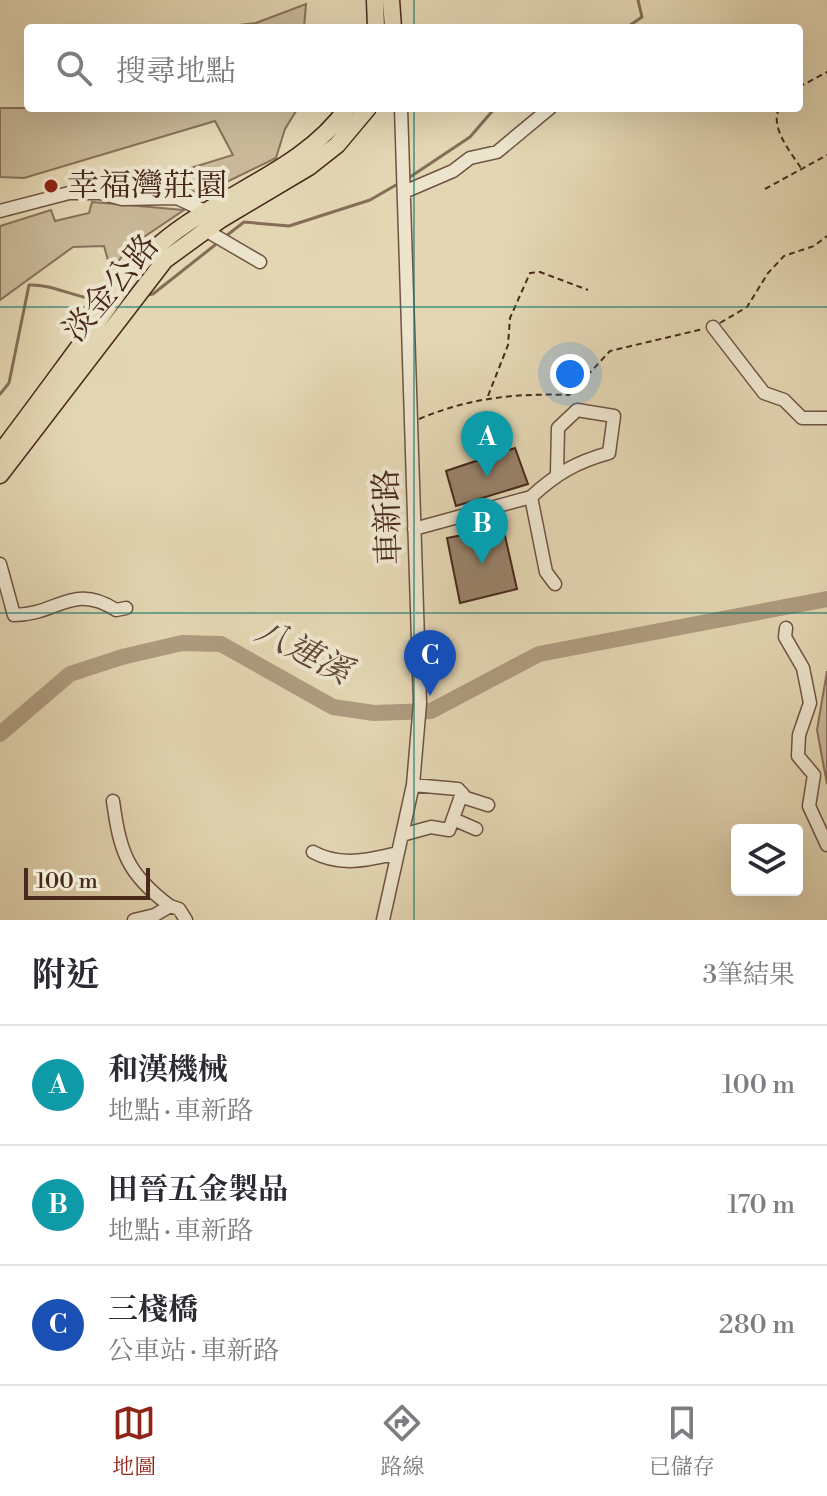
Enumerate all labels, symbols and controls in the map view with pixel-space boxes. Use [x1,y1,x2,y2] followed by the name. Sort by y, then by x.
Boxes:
[24,24,803,112] search box
[52,46,96,90] icon: search
[116,53,236,91] text: 搜尋地點
[67,166,227,206] place label: 幸福灣莊園
[42,177,60,195] marker: 幸福灣莊園
[55,226,167,350] street label: 淡金公路
[550,354,590,394] your location
[461,411,513,477] pin: A
[366,468,410,566] street label: 車新路
[456,498,508,564] pin: B
[248,610,362,696] water label: 八連溪
[404,630,456,696] pin: C
[731,824,803,896] map controls
[731,824,803,896] button: layers
[24,864,150,900] scale bar
[36,868,98,895] text: 100 m
[32,955,100,997] text: 附近
[703,959,795,991] text: 3筆結果
[108,1051,228,1089] text: 和漢機械
[49,1069,67,1101] text: A
[722,1069,795,1101] text: 100 m
[108,1095,253,1127] text: 地點 · 車新路
[108,1171,288,1209] text: 田晉五金製品
[48,1189,68,1221] text: B
[727,1189,795,1221] text: 170 m
[108,1215,253,1247] text: 地點 · 車新路
[108,1291,198,1329] text: 三棧橋
[49,1309,67,1341] text: C
[719,1309,795,1341] text: 280 m
[108,1335,279,1367] text: 公車站 · 車新路
[112,1401,156,1481] tab: 地圖
[380,1401,425,1481] tab: 路線
[649,1401,715,1481] tab: 已儲存

